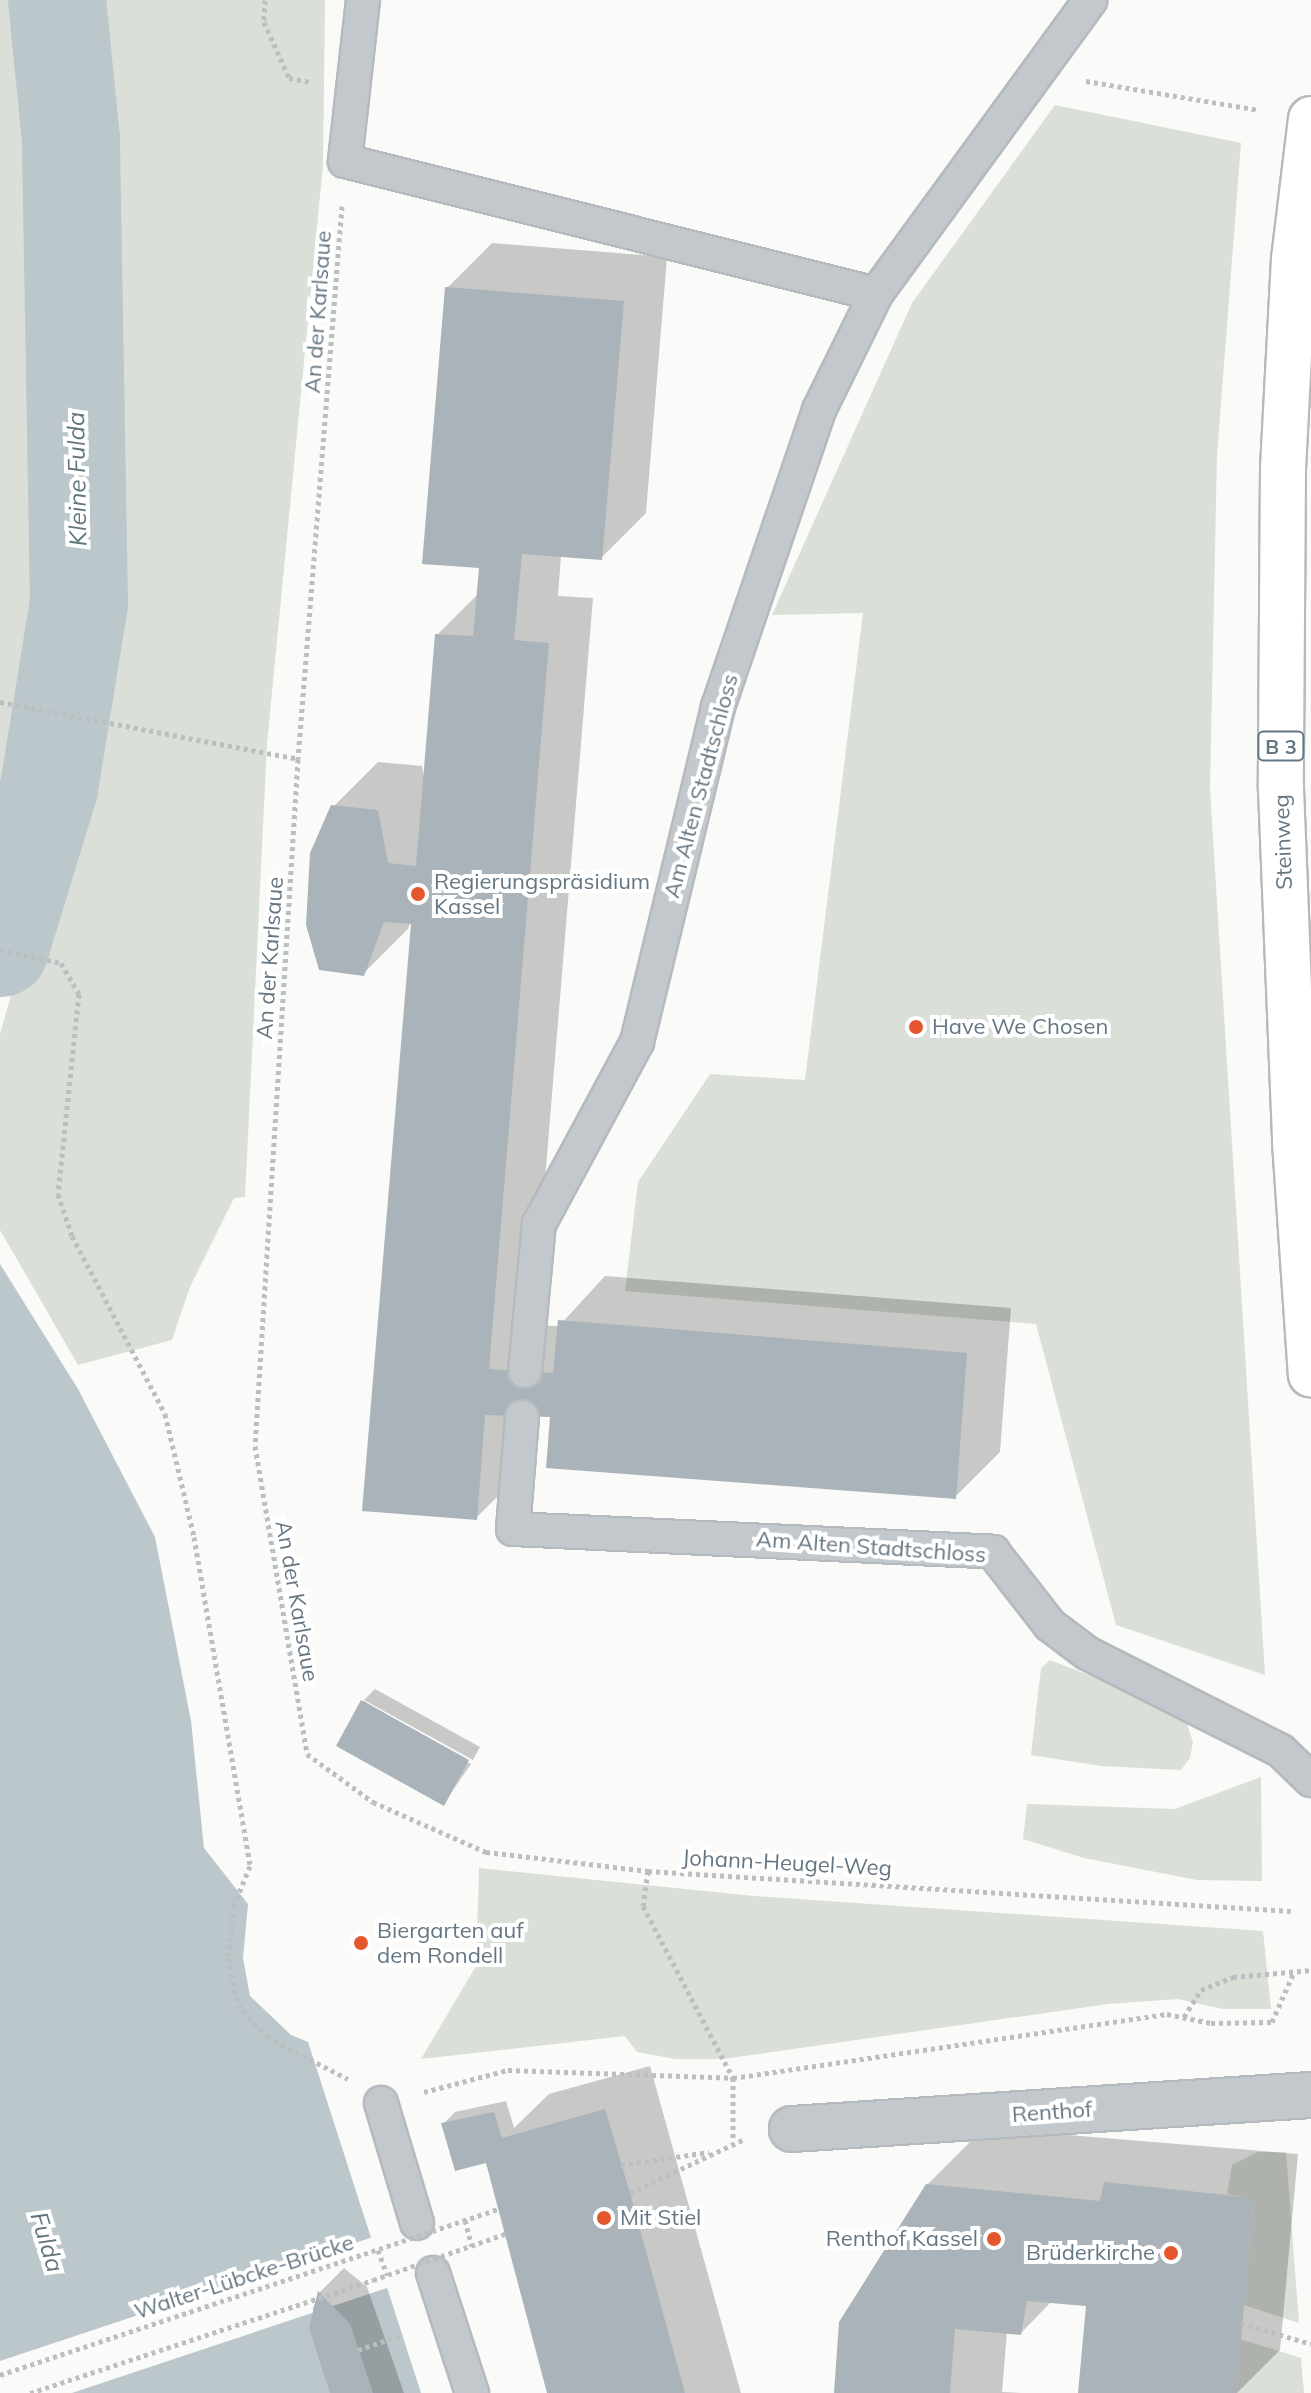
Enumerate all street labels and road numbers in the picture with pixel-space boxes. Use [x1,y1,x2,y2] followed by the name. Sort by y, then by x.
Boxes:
[299,230,337,394] street label: An der Karlsaue
[658,671,744,901] street label: Am Alten Stadtschloss
[1257,730,1305,762] road number: B 3
[1268,794,1298,890] street label: Steinweg
[251,876,289,1040] street label: An der Karlsaue
[270,1519,324,1683] street label: An der Karlsaue
[755,1526,987,1568] street label: Am Alten Stadtschloss
[682,1844,892,1882] street label: Johann-Heugel-Weg
[1011,2096,1093,2128] street label: Renthof
[131,2229,357,2325] street label: Walter-Lübcke-Brücke

